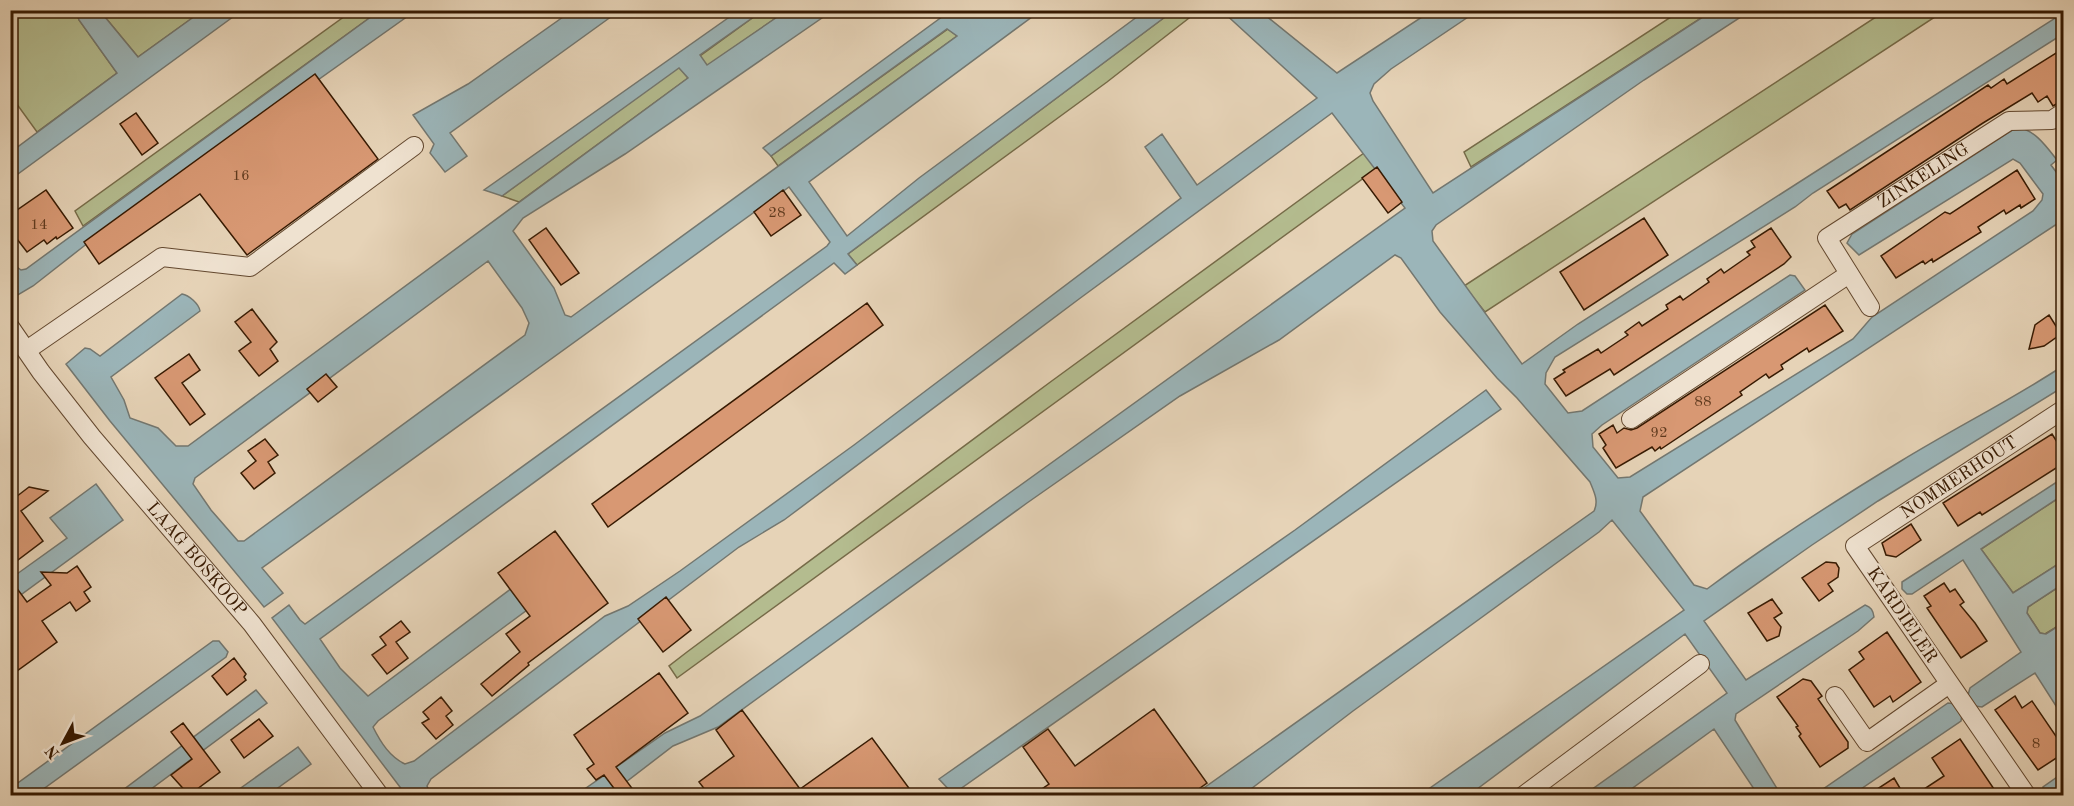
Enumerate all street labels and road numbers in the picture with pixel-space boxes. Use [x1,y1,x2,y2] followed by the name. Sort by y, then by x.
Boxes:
[1875,140,1972,212] street label: ZINKELING
[1898,433,2021,522] street label: NOMMERHOUT
[143,499,250,619] street label: LAAG BOSKOOP
[1863,564,1941,666] street label: KARDIELER

